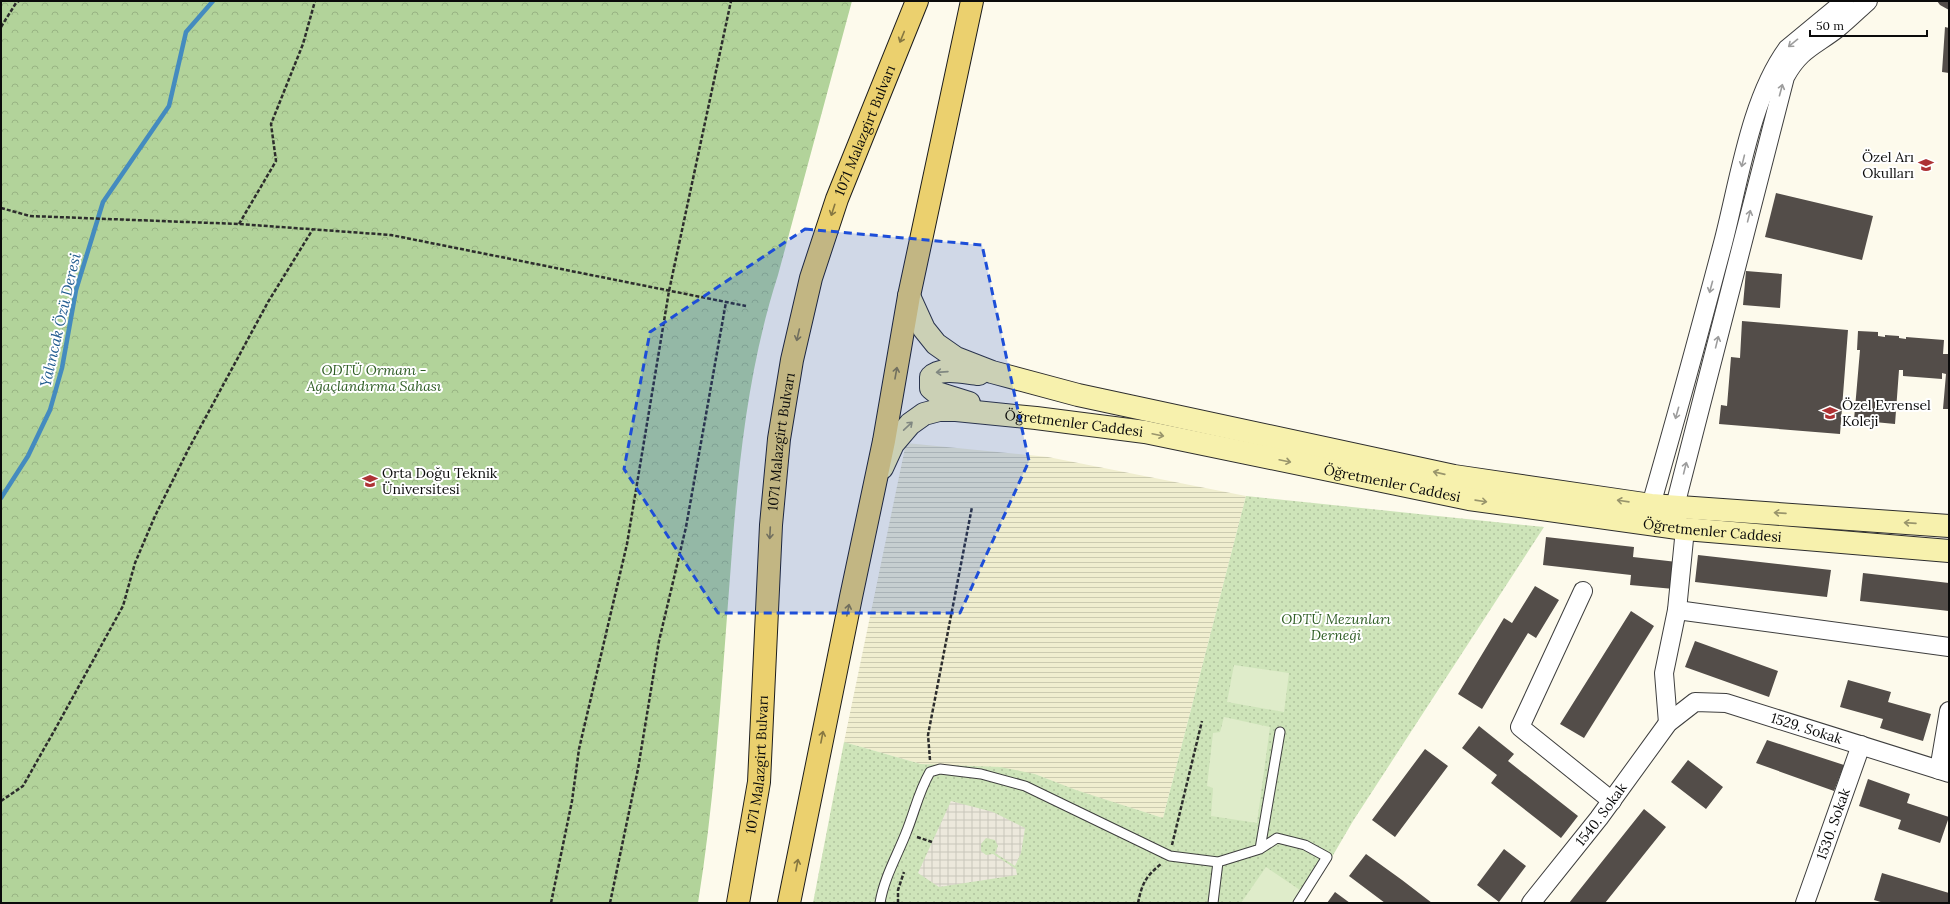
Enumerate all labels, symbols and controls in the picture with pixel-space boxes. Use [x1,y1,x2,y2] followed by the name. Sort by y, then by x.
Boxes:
[1810,12,1927,38] scale bar
[1816,18,1844,33] text: 50 m
[898,31,905,43] one-way arrow
[1788,39,1799,48] one-way arrow
[830,62,899,198] street label: 1071 Malazgirt Bulvarı
[1778,84,1785,97] one-way arrow
[1862,148,1914,182] place label: Özel Arı Okulları
[1739,154,1746,167] one-way arrow
[1917,156,1935,174] school or university icon: Özel Arı Okulları
[829,203,836,216] one-way arrow
[1746,210,1753,223] one-way arrow
[35,251,85,389] water label: Yalıncak Özü Deresi
[1707,280,1714,293] one-way arrow
[793,328,801,341] one-way arrow
[1714,336,1721,349] one-way arrow
[306,361,442,395] park label: ODTÜ Ormanı - Ağaçlandırma Sahası
[892,367,900,380] one-way arrow
[935,368,948,375] one-way arrow
[763,371,799,512] street label: 1071 Malazgirt Bulvarı
[1842,396,1931,430] place label: Özel Evrensel Koleji
[1821,404,1839,422] school or university icon: Özel Evrensel Koleji
[1004,406,1144,441] street label: Öğretmenler Caddesi
[1673,406,1680,419] one-way arrow
[903,422,913,431] one-way arrow
[1151,431,1164,439] one-way arrow
[1278,457,1291,465] one-way arrow
[1322,460,1462,506] street label: Öğretmenler Caddesi
[1682,462,1689,475] one-way arrow
[382,464,498,498] place label: Orta Doğu Teknik Üniversitesi
[1433,469,1446,476] one-way arrow
[361,472,379,490] school or university icon: Orta Doğu Teknik Üniversitesi
[1474,497,1487,505] one-way arrow
[1617,497,1630,505] one-way arrow
[1774,510,1787,517] one-way arrow
[1642,514,1783,546] street label: Öğretmenler Caddesi
[1904,520,1917,527] one-way arrow
[767,526,774,539] one-way arrow
[844,604,852,617] one-way arrow
[1281,610,1391,644] park label: ODTÜ Mezunları Derneği
[741,695,772,835] street label: 1071 Malazgirt Bulvarı
[1769,709,1845,748] street label: 1529. Sokak
[819,731,827,744] one-way arrow
[1571,779,1631,849] street label: 1540. Sokak
[1812,785,1854,862] street label: 1530. Sokak
[793,859,801,872] one-way arrow

